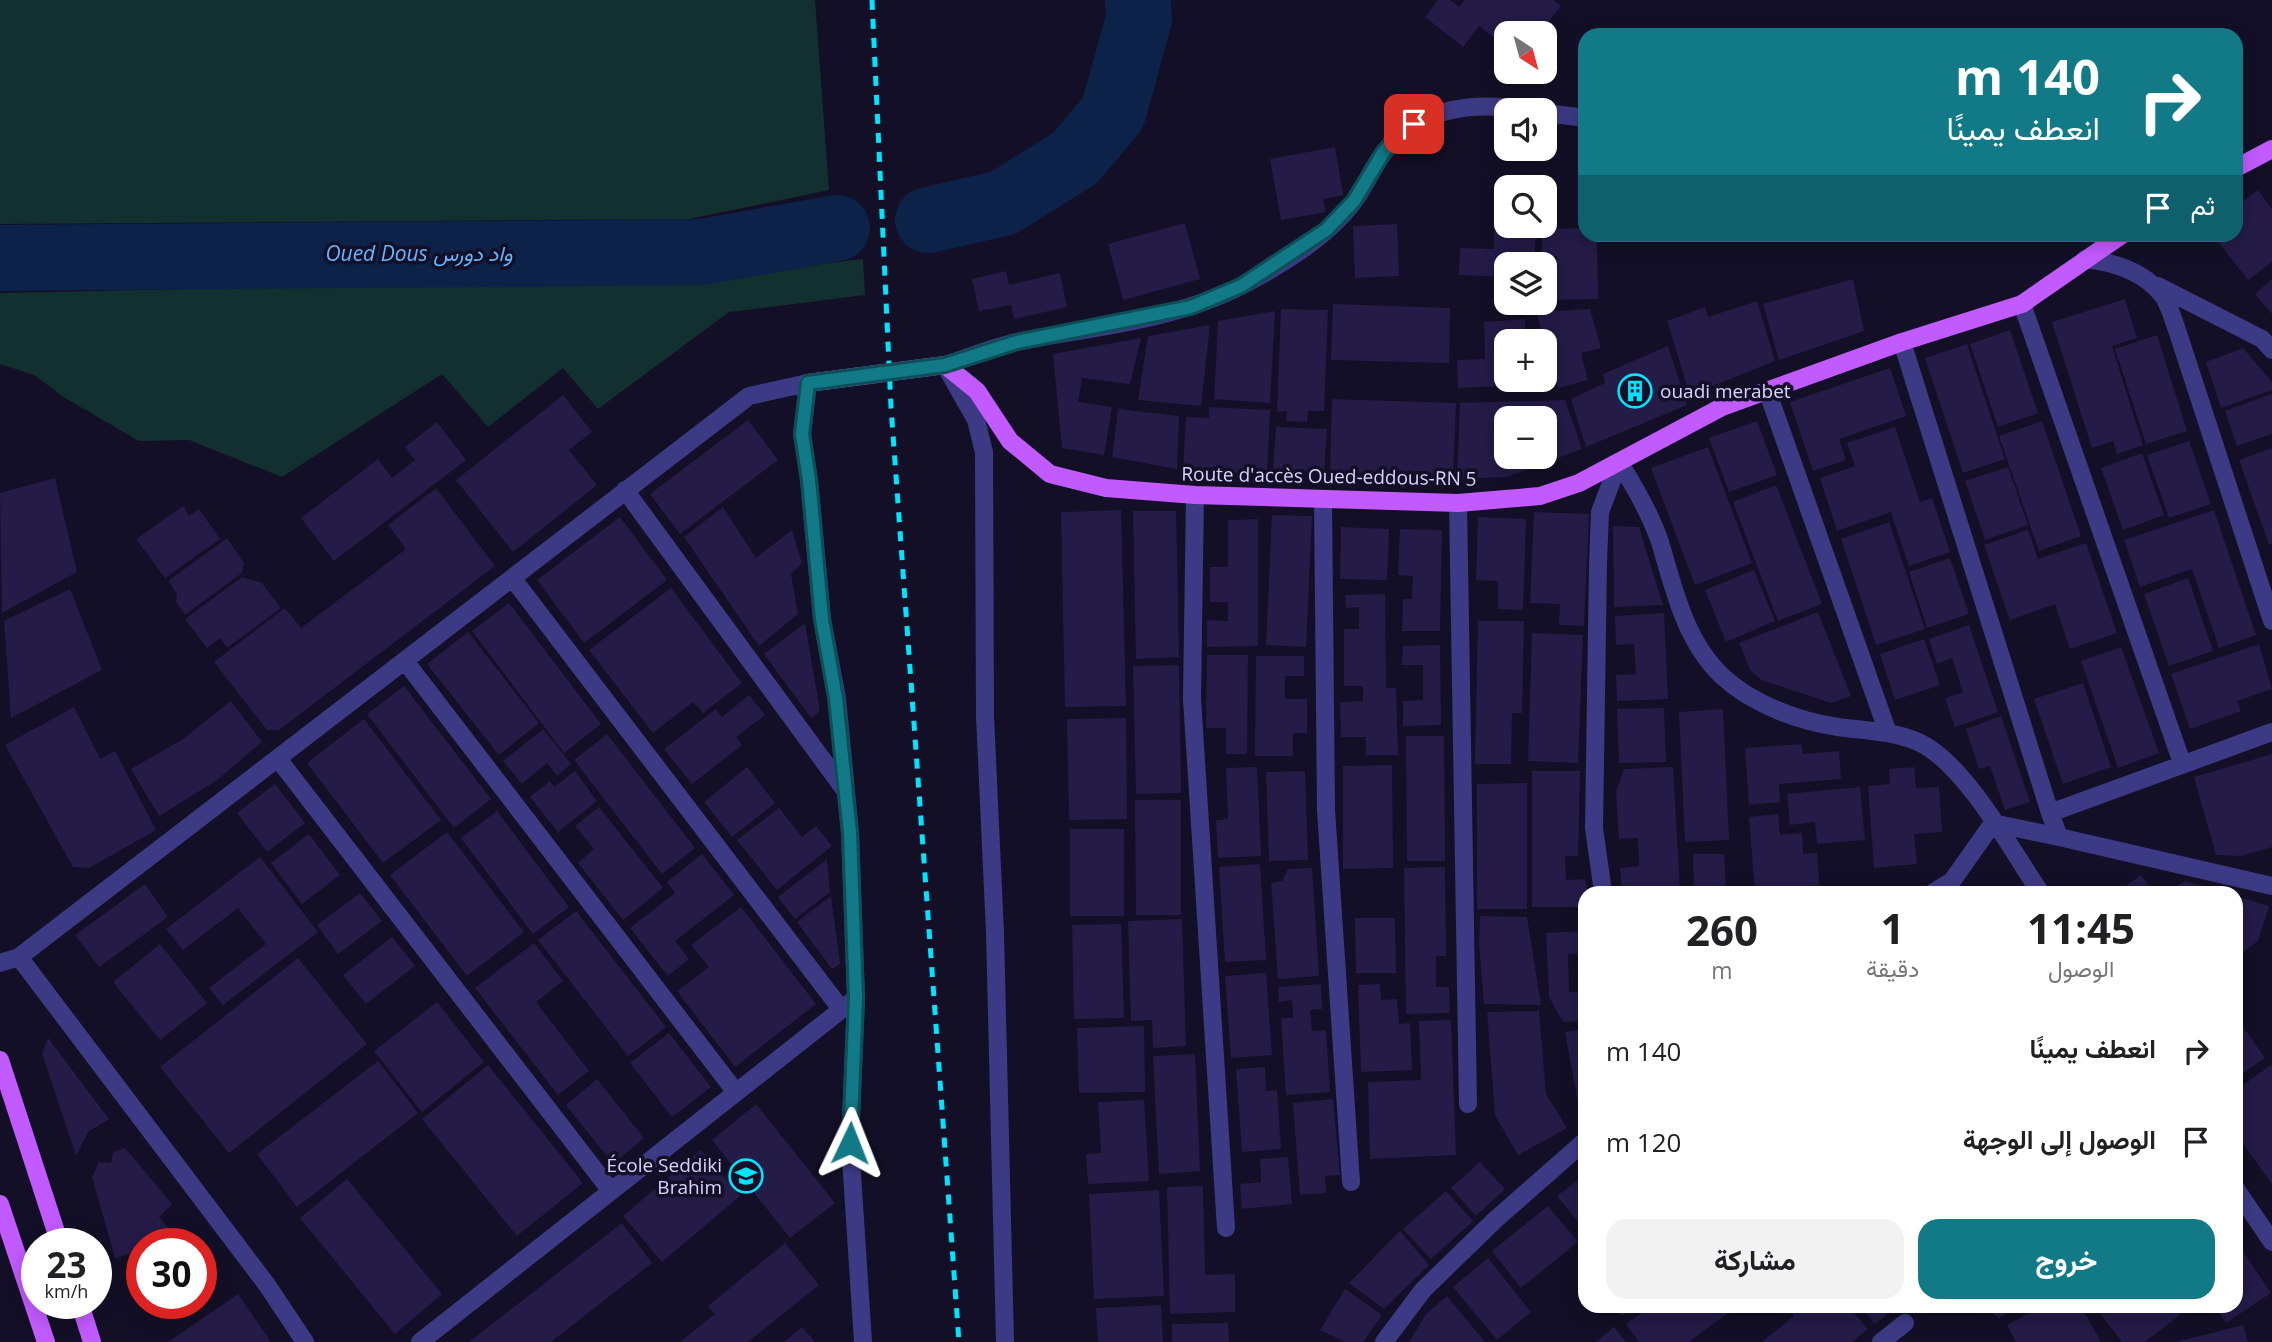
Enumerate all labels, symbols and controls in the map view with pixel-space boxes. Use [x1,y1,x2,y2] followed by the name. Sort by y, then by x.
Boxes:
[1494,21,1558,84] north arrow
[1494,21,1557,469] map controls
[1955,43,2100,109] text: 140 m
[2124,56,2215,147] icon: right
[1384,94,1444,154] pin
[1494,98,1557,161] button: sound
[1395,105,1433,143] icon: arrive
[1946,106,2100,149] text: انعطف يمينًا
[1494,175,1557,238] button: search
[2191,187,2215,223] text: ثم
[2139,189,2177,227] icon: arrive
[325,239,513,267] water label: Oued Dous واد دورس
[1494,252,1557,315] button: layers
[1494,329,1557,392] button: +
[1616,372,1654,410] building icon: ouadi merabet
[1660,378,1791,404] place label: ouadi merabet
[1494,406,1557,469] button: −
[1181,460,1477,492] street label: Route d'accès Oued-eddous-RN 5
[1881,899,1905,956] text: 1
[2027,899,2135,956] text: 11:45
[1686,901,1758,958] text: 260
[1866,952,1919,984] text: دقيقة
[2048,952,2114,984] text: الوصول
[1711,954,1733,986] text: m
[2029,1030,2156,1066] text: انعطف يمينًا
[2177,1032,2215,1070] icon: right
[1606,1033,1681,1069] text: 140 m
[813,1106,887,1180] position arrow
[1963,1121,2156,1157] text: الوصول إلى الوجهة
[2177,1123,2215,1161] icon: arrive
[1606,1124,1681,1160] text: 120 m
[607,1152,722,1200] place label: École Seddiki Brahim
[727,1157,765,1195] school or university icon: École Seddiki Brahim
[1606,1219,1904,1299] button: مشاركة
[1918,1219,2215,1299] button: خروج
[126,1228,217,1319] speed limit sign: 30
[46,1241,87,1288] text: 23
[45,1279,88,1303] text: km/h

